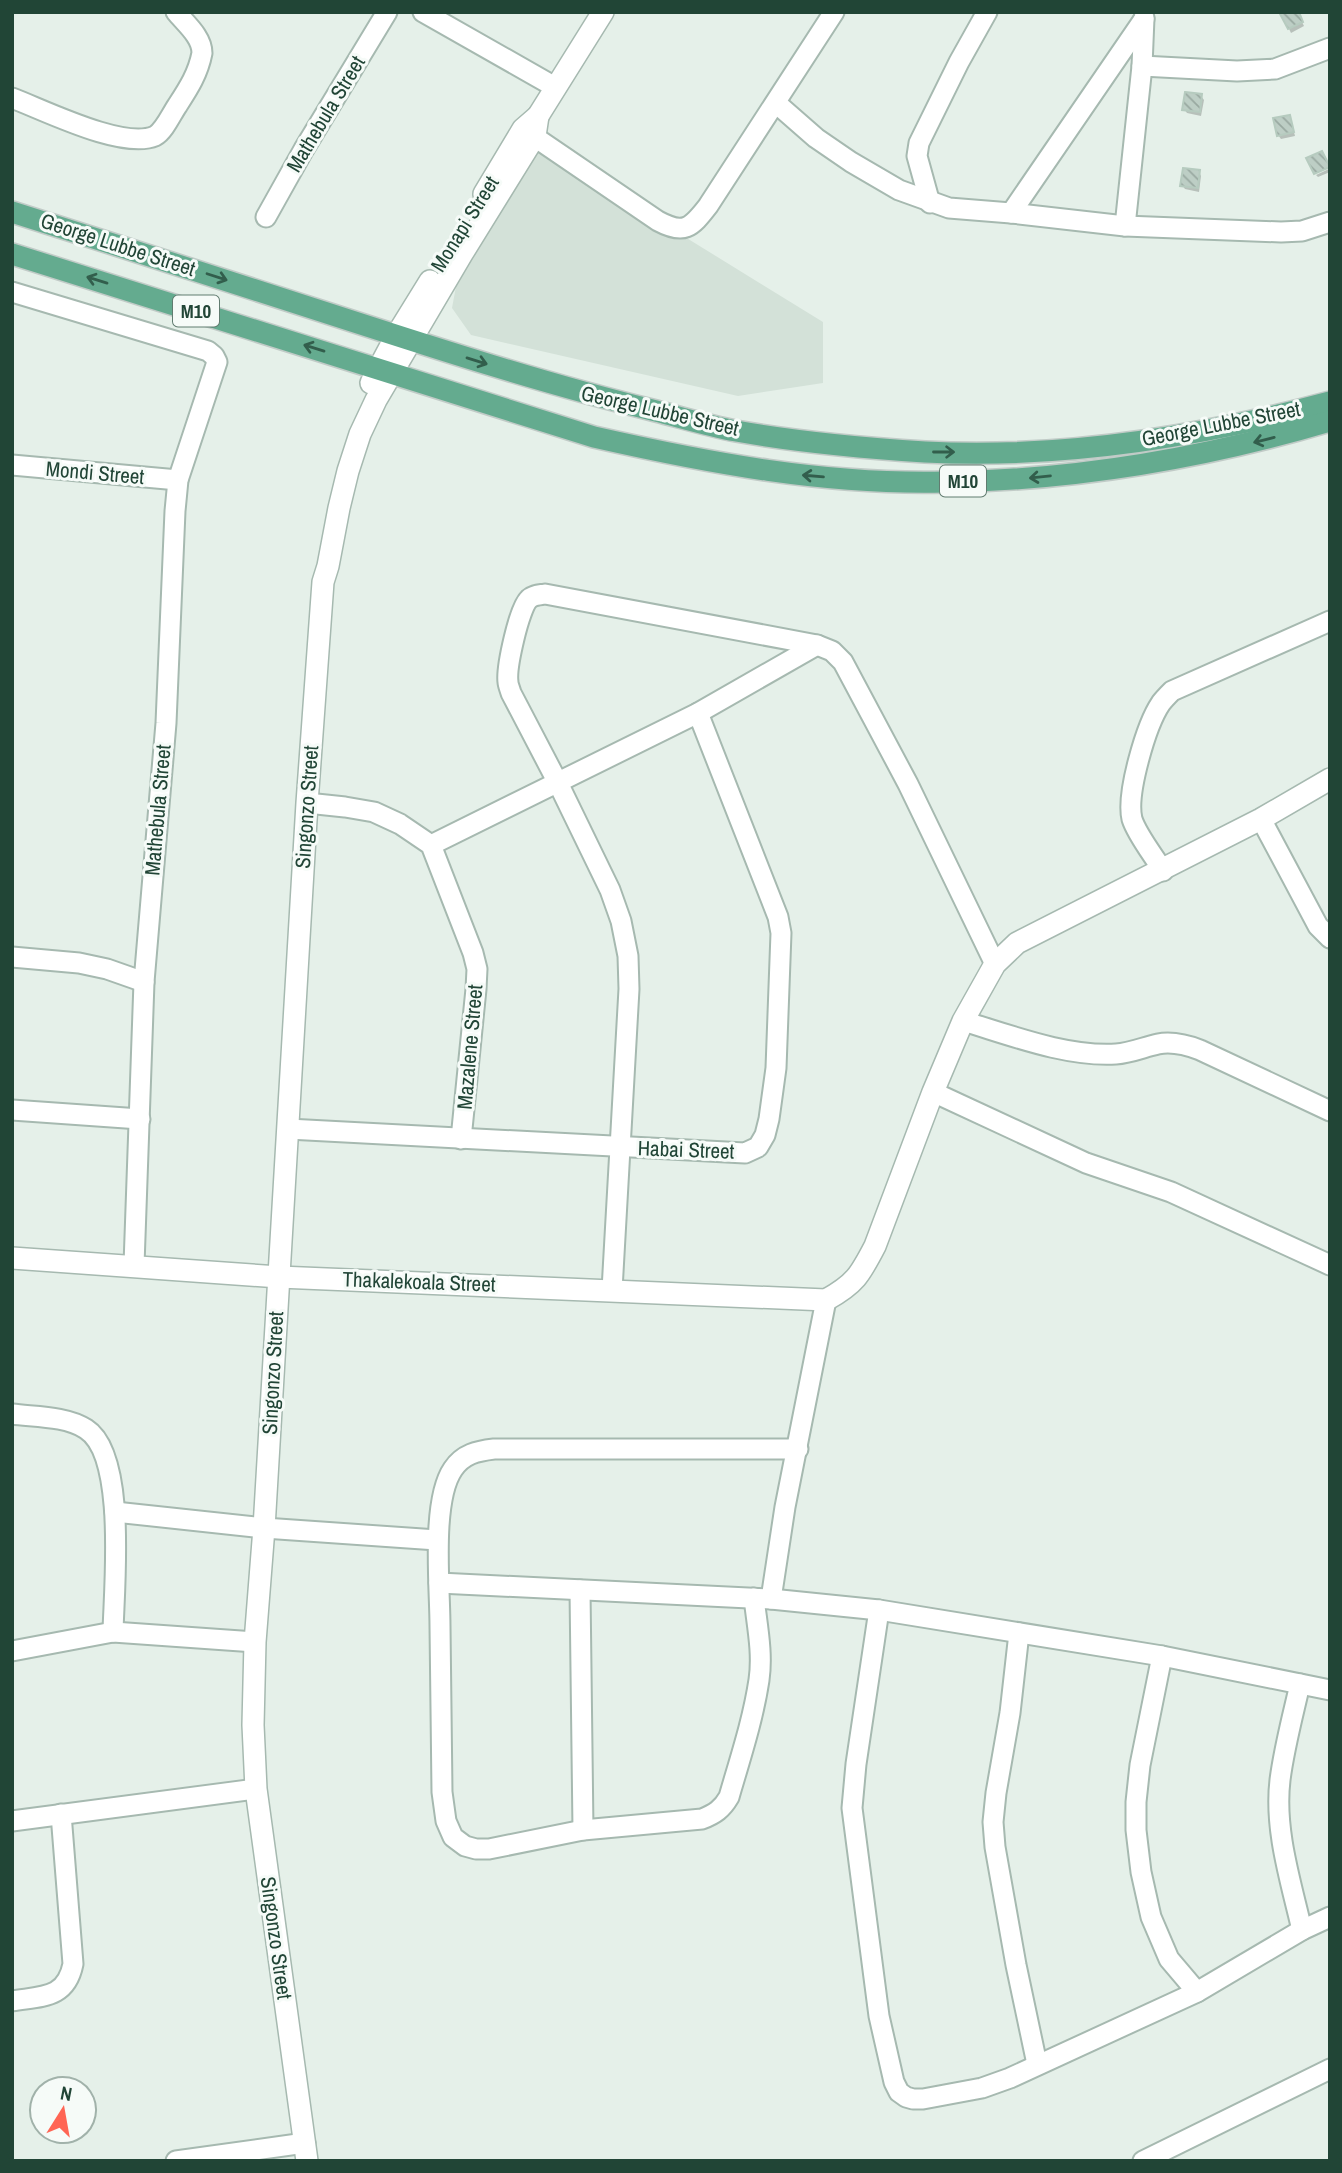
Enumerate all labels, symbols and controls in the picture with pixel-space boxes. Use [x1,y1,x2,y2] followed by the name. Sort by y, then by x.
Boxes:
[279,50,372,177] street label: Mathebula Street
[424,170,506,277] street label: Monapi Street
[37,206,199,283] street label: George Lubbe Street
[206,272,228,284] one-way arrow
[86,273,108,286] one-way arrow
[173,296,219,326] road number: M10
[303,341,325,353] one-way arrow
[465,355,487,368] one-way arrow
[578,378,742,443] street label: George Lubbe Street
[1139,394,1303,453] street label: George Lubbe Street
[1253,434,1276,447] one-way arrow
[932,445,955,459] one-way arrow
[45,454,146,491] street label: Mondi Street
[940,466,986,496] road number: M10
[802,469,825,482] one-way arrow
[1029,471,1052,484] one-way arrow
[137,743,178,877] street label: Mathebula Street
[288,744,325,870] street label: Singonzo Street
[450,983,489,1111] street label: Mazalene Street
[637,1133,735,1166] street label: Habai Street
[342,1264,496,1299] street label: Thakalekoala Street
[255,1310,290,1435] street label: Singonzo Street
[254,1875,299,2001] street label: Singonzo Street
[28,2075,98,2145] north arrow
[58,2079,74,2107] text: N

